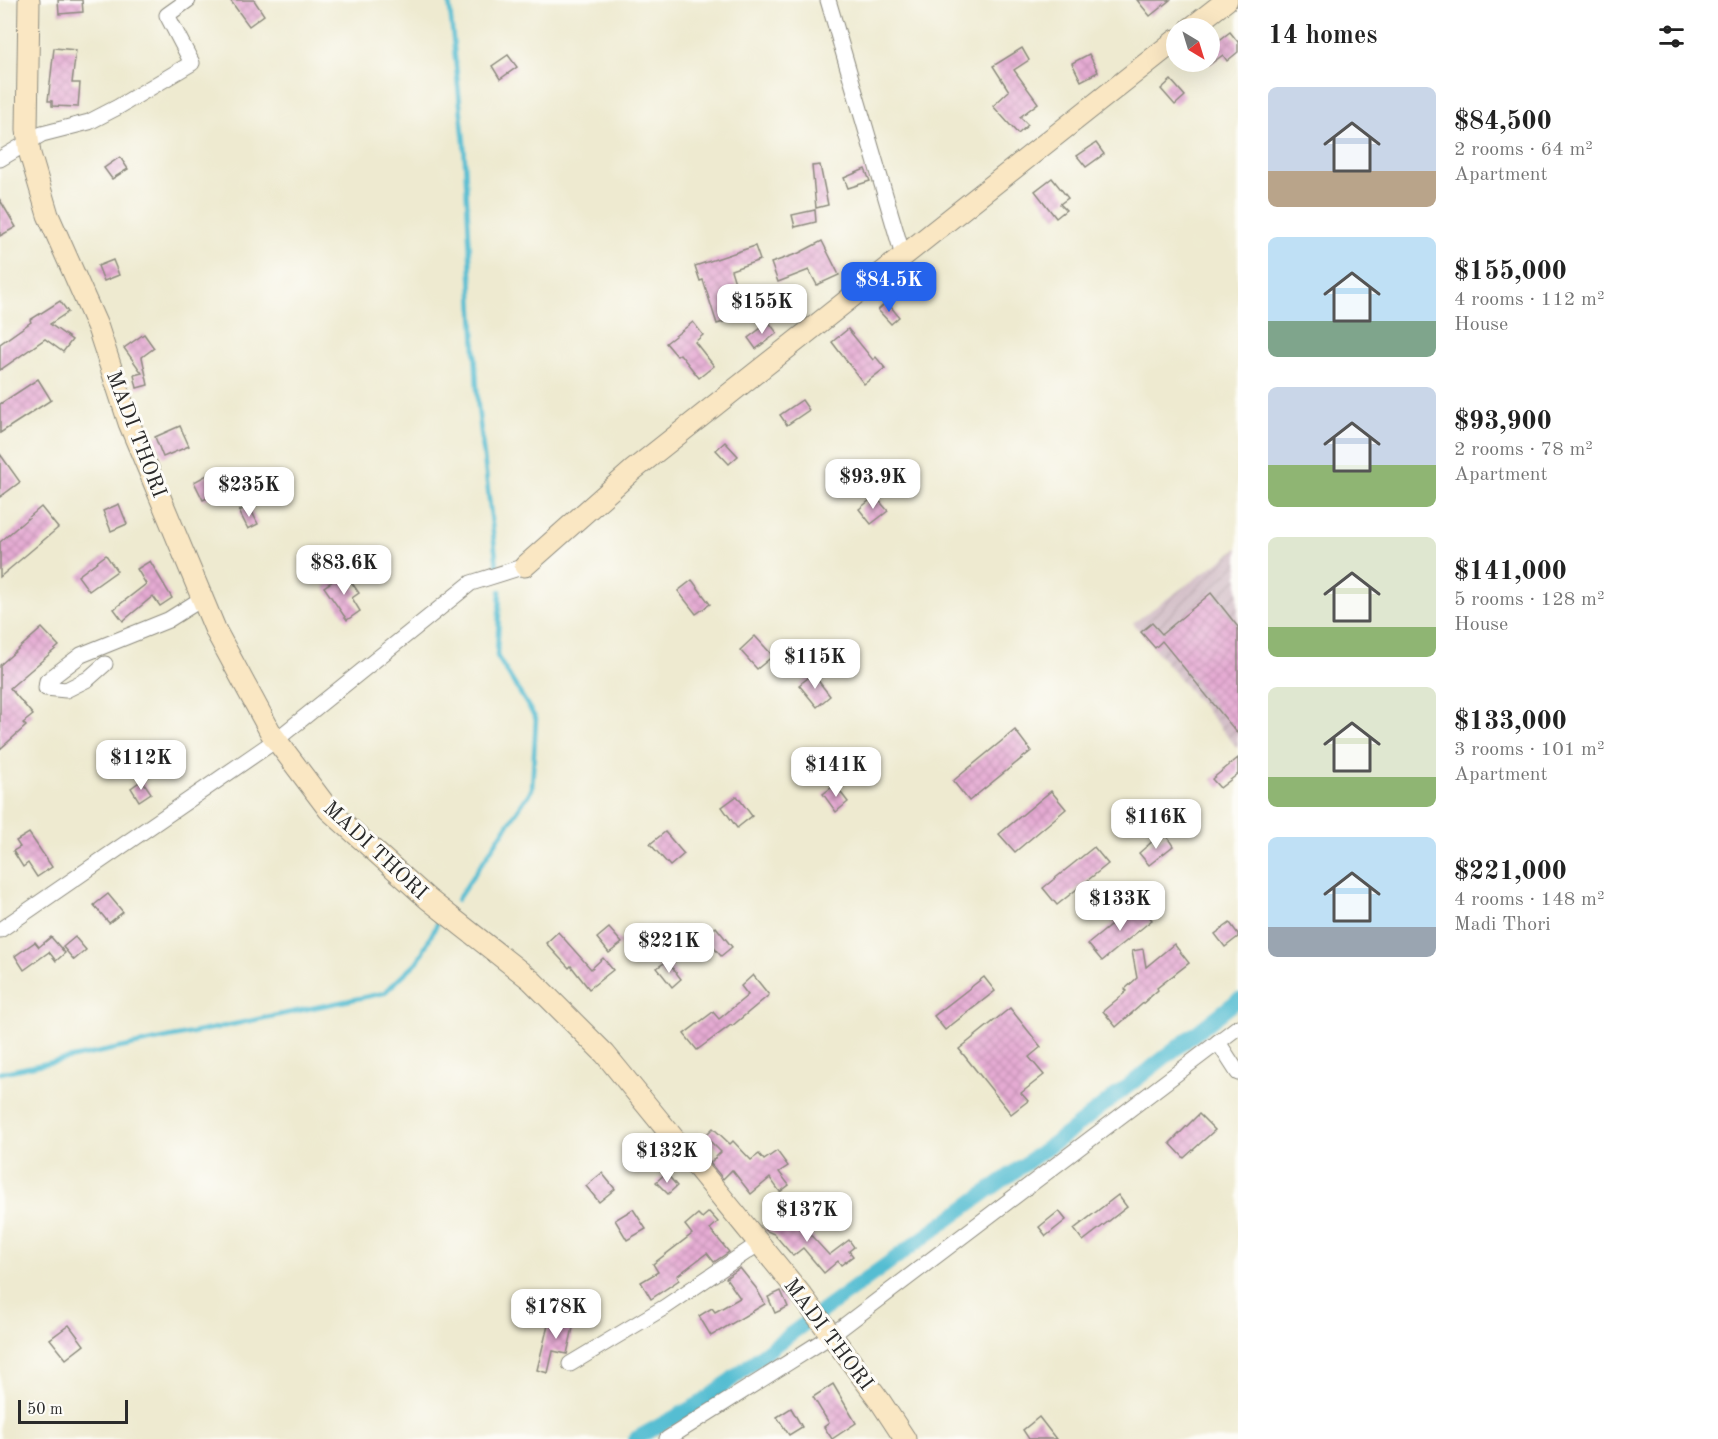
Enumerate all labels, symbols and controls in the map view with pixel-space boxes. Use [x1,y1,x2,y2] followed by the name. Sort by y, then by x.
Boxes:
[1166,18,1220,72] north arrow
[1166,18,1220,72] map controls
[1655,20,1688,53] icon: filters
[1268,23,1377,49] text: 14 homes
[1454,109,1552,135] text: $84,500
[1316,111,1388,183] icon: home
[1454,140,1593,160] text: 2 rooms · 64 m²
[1454,165,1548,185] text: Apartment
[1454,259,1567,285] text: $155,000
[1316,261,1388,333] icon: home
[840,262,938,313] pin: $84.5K
[855,271,923,291] text: $84.5K
[720,284,804,335] pin: $155K
[1454,290,1604,310] text: 4 rooms · 112 m²
[731,293,793,313] text: $155K
[1454,315,1508,335] text: House
[102,368,169,501] street label: MADI THORI
[1454,409,1552,435] text: $93,900
[1316,411,1388,483] icon: home
[1454,440,1593,460] text: 2 rooms · 78 m²
[824,459,922,510] pin: $93.9K
[1454,465,1548,485] text: Apartment
[207,467,291,518] pin: $235K
[839,468,907,488] text: $93.9K
[218,476,280,496] text: $235K
[295,545,393,596] pin: $83.6K
[310,554,378,574] text: $83.6K
[1454,559,1567,585] text: $141,000
[1316,561,1388,633] icon: home
[1454,590,1604,610] text: 5 rooms · 128 m²
[1454,615,1508,635] text: House
[773,639,857,690] pin: $115K
[784,648,846,668] text: $115K
[1454,709,1567,735] text: $133,000
[1316,711,1388,783] icon: home
[99,740,183,791] pin: $112K
[1454,740,1604,760] text: 3 rooms · 101 m²
[794,747,878,798] pin: $141K
[110,749,172,769] text: $112K
[805,756,867,776] text: $141K
[1454,765,1548,785] text: Apartment
[319,798,431,904] street label: MADI THORI
[1114,799,1198,850] pin: $116K
[1125,808,1187,828] text: $116K
[1454,859,1567,885] text: $221,000
[1316,861,1388,933] icon: home
[1078,881,1162,932] pin: $133K
[1089,890,1151,910] text: $133K
[1454,890,1604,910] text: 4 rooms · 148 m²
[1454,915,1551,935] text: Madi Thori
[627,923,711,974] pin: $221K
[638,932,700,952] text: $221K
[625,1133,709,1184] pin: $132K
[636,1142,698,1162] text: $132K
[765,1192,849,1243] pin: $137K
[776,1201,838,1221] text: $137K
[779,1275,876,1395] street label: MADI THORI
[514,1289,598,1340] pin: $178K
[525,1298,587,1318] text: $178K
[18,1397,128,1424] scale bar
[27,1402,63,1418] text: 50 m

